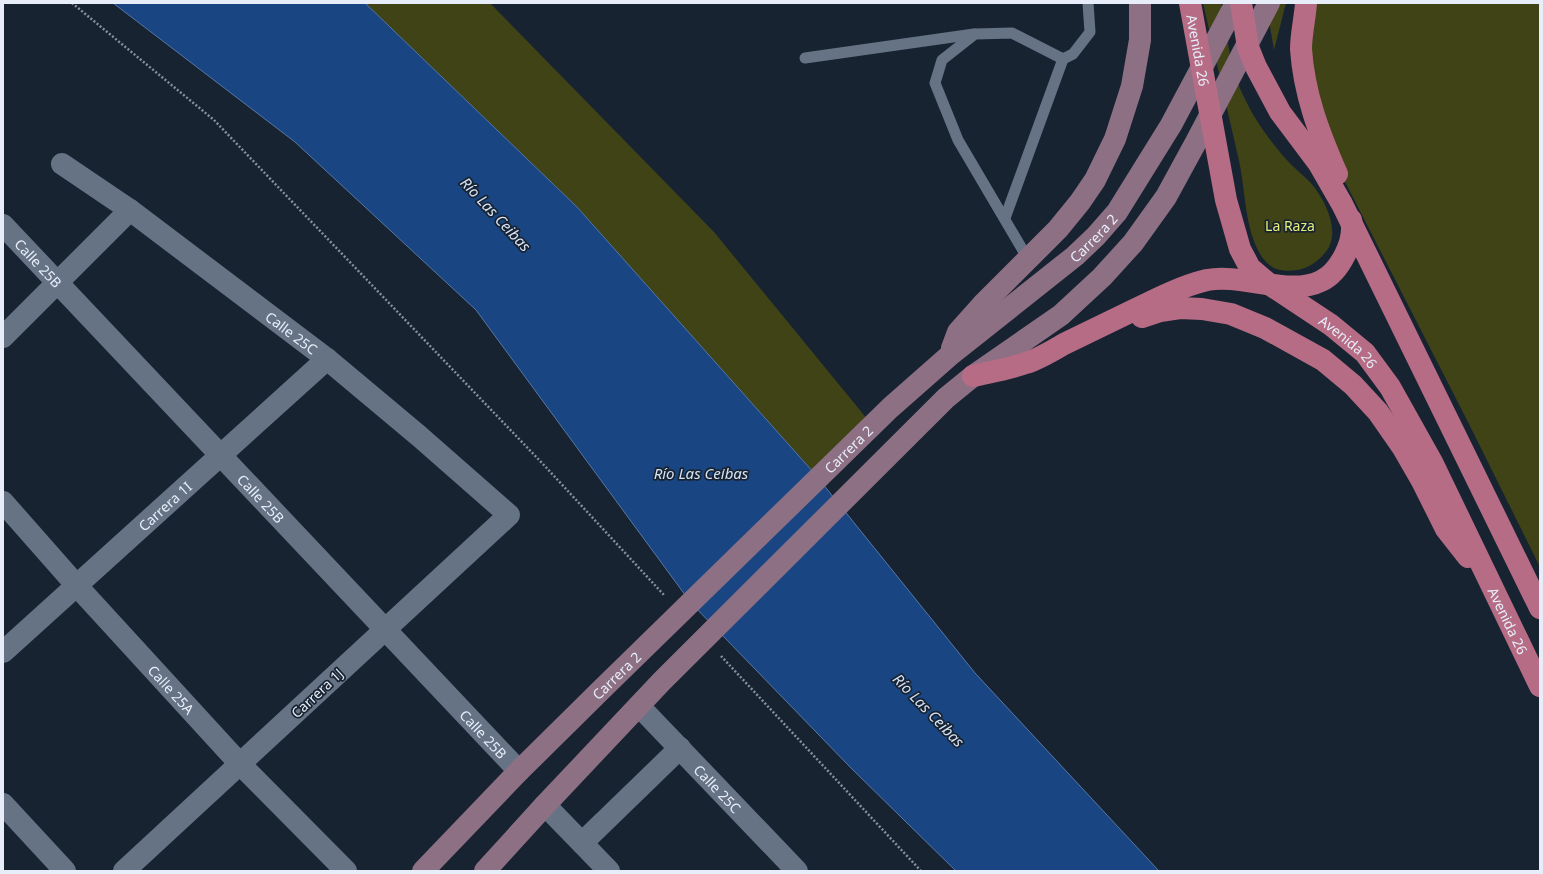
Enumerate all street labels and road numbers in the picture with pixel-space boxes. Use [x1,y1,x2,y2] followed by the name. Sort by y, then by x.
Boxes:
[1183,13,1214,88] street label: Avenida 26
[1065,209,1121,266] street label: Carrera 2
[11,234,66,291] street label: Calle 25B
[262,307,322,358] street label: Calle 25C
[1316,310,1382,372] street label: Avenida 26
[820,421,876,477] street label: Carrera 2
[234,470,289,527] street label: Calle 25B
[134,477,196,535] street label: Carrera 1I
[1484,584,1533,657] street label: Avenida 26
[588,647,645,703] street label: Carrera 2
[144,661,199,718] street label: Calle 25A
[287,664,347,722] street label: Carrera 1J
[456,705,512,762] street label: Calle 25B
[690,760,746,817] street label: Calle 25C

